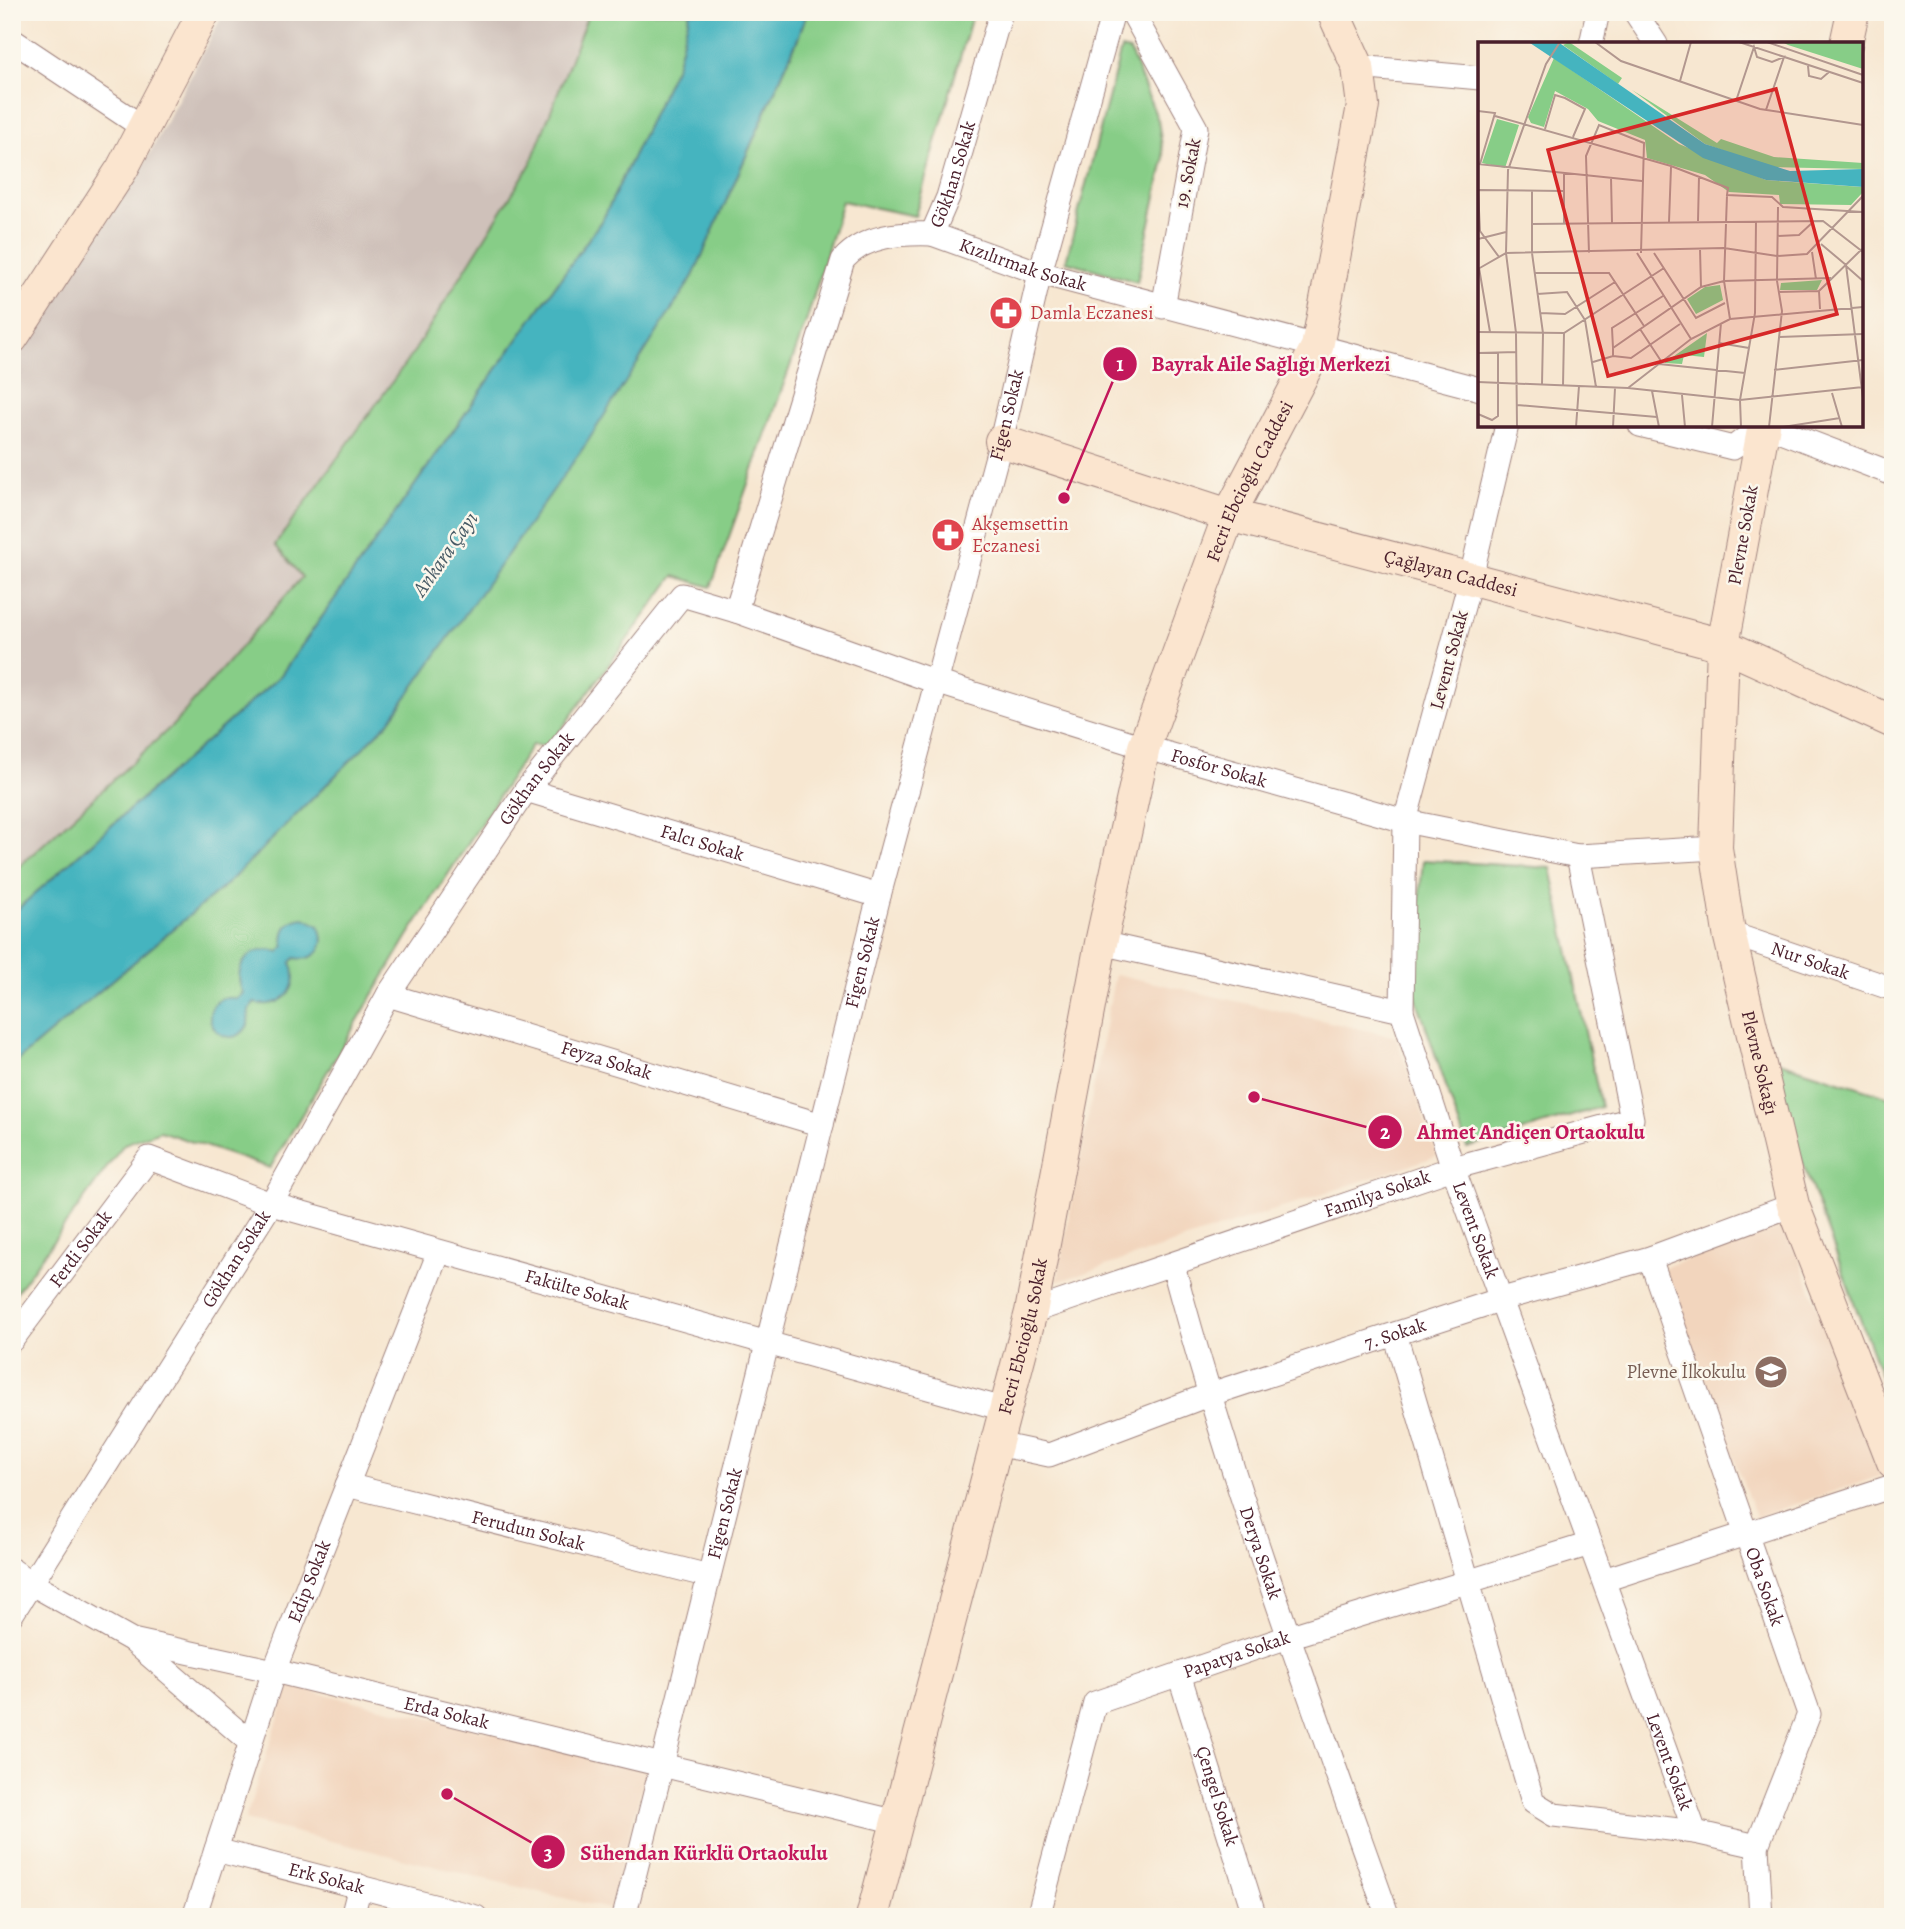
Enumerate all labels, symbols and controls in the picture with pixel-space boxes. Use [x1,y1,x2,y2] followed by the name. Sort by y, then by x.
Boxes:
[1478,42,1863,427] inset map
[923,117,982,232] street label: Gökhan Sokak
[1168,135,1208,210] street label: 19. Sokak
[955,232,1090,298] street label: Kızılırmak Sokak
[987,294,1025,332] pharmacy icon: Damla Eczanesi
[1030,300,1154,326] place label: Damla Eczanesi
[1102,343,1404,385] callout: Bayrak Aile Sağlığı Merkezi
[1116,350,1124,378] text: 1
[1152,350,1390,378] text: Bayrak Aile Sağlığı Merkezi
[983,366,1030,464] street label: Figen Sokak
[1200,396,1300,566] street label: Fecri Ebcioğlu Caddesi
[1721,482,1765,587] street label: Plevne Sokak
[405,506,484,603] water label: Ankara Çayı
[971,511,1069,559] place label: Akşemsettin Eczanesi
[929,516,967,554] pharmacy icon: Akşemsettin Eczanesi
[1381,543,1520,603] street label: Çağlayan Caddesi
[1423,607,1475,713] street label: Levent Sokak
[493,726,581,831] street label: Gökhan Sokak
[1168,742,1271,794] street label: Fosfor Sokak
[657,818,748,868] street label: Falcı Sokak
[838,913,887,1011] street label: Figen Sokak
[1768,935,1854,986] street label: Nur Sokak
[1735,1008,1784,1118] street label: Plevne Sokağı
[558,1035,656,1086] street label: Feyza Sokak
[1368,1111,1659,1153] callout: Ahmet Andiçen Ortaokulu
[1380,1118,1390,1146] text: 2
[1416,1118,1646,1146] text: Ahmet Andiçen Ortaokulu
[1321,1163,1435,1224] street label: Familya Sokak
[1446,1178,1505,1283] street label: Levent Sokak
[43,1205,118,1293] street label: Ferdi Sokak
[196,1205,277,1313] street label: Gökhan Sokak
[992,1255,1054,1418] street label: Fecri Ebcioğlu Sokak
[522,1263,633,1317] street label: Fakülte Sokak
[1361,1311,1430,1356] street label: 7. Sokak
[1752,1353,1790,1391] school or university icon: Plevne İlkokulu
[1627,1359,1747,1385] place label: Plevne İlkokulu
[701,1464,749,1562] street label: Figen Sokak
[1233,1503,1288,1604] street label: Derya Sokak
[469,1504,588,1557] street label: Ferudun Sokak
[281,1536,337,1626] street label: Edip Sokak
[1739,1544,1791,1630] street label: Oba Sokak
[1180,1624,1294,1685] street label: Papatya Sokak
[401,1690,493,1736] street label: Erda Sokak
[1640,1709,1699,1815] street label: Levent Sokak
[1189,1743,1245,1850] street label: Çengel Sokak
[531,1831,841,1873] callout: Sühendan Kürklü Ortaokulu
[543,1839,553,1867] text: 3
[580,1839,828,1867] text: Sühendan Kürklü Ortaokulu
[286,1856,368,1901] street label: Erk Sokak

